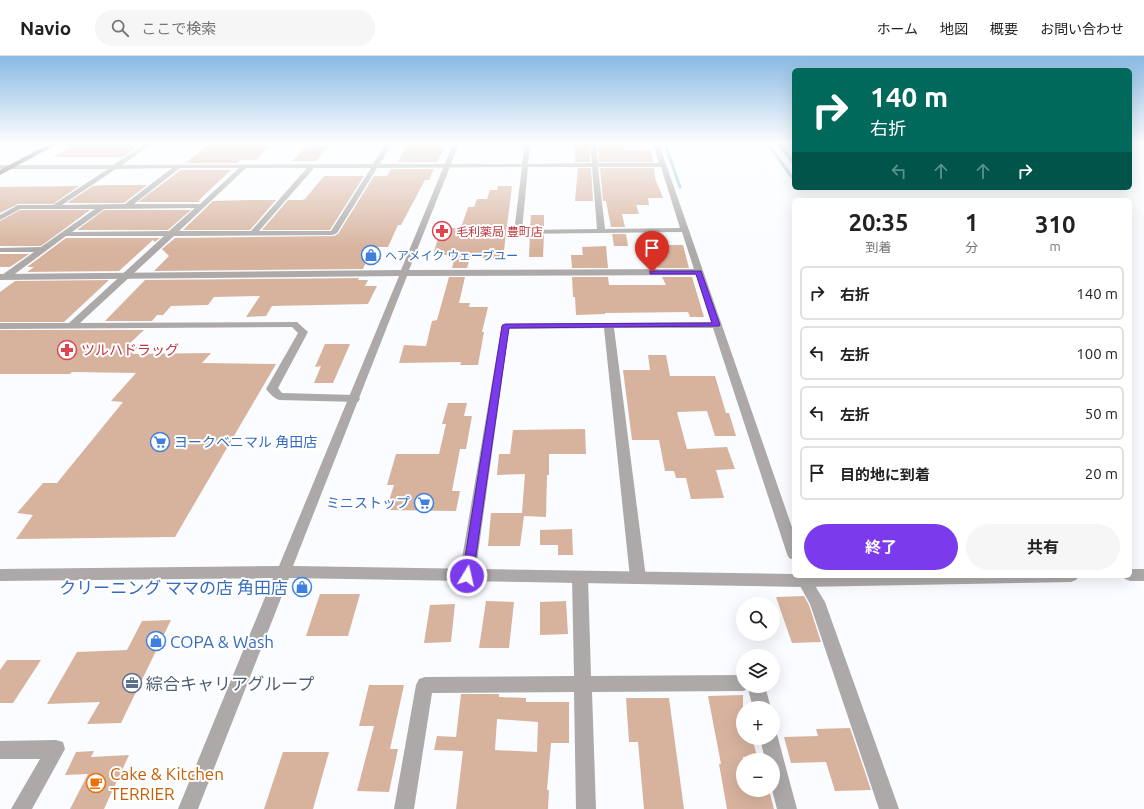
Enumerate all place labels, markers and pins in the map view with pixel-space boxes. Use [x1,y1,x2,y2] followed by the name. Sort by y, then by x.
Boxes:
[431,220,453,242] pharmacy icon: 毛利薬局 豊町店
[456,225,543,238] place label: 毛利薬局 豊町店
[635,231,669,272] pin
[360,244,382,266] shop icon: ヘアメイク ウェーブユー
[385,249,518,262] place label: ヘアメイク ウェーブユー
[56,339,78,361] pharmacy icon: ツルハドラッグ
[81,342,179,358] place label: ツルハドラッグ
[149,431,171,453] supermarket icon: ヨークベニマル 角田店
[174,434,317,450] place label: ヨークベニマル 角田店
[413,492,435,514] supermarket icon: ミニストップ
[326,495,410,511] place label: ミニストップ
[291,576,313,598] shop icon: クリーニング ママの店 角田店
[59,578,288,597] place label: クリーニング ママの店 角田店
[145,630,167,652] shop icon: COPA & Wash
[170,632,274,651] place label: COPA & Wash
[121,672,143,694] office icon: 綜合キャリアグループ
[146,674,314,693] place label: 綜合キャリアグループ
[110,764,224,803] place label: Cake & Kitchen TERRIER
[85,772,107,794] cafe icon: Cake & Kitchen TERRIER

